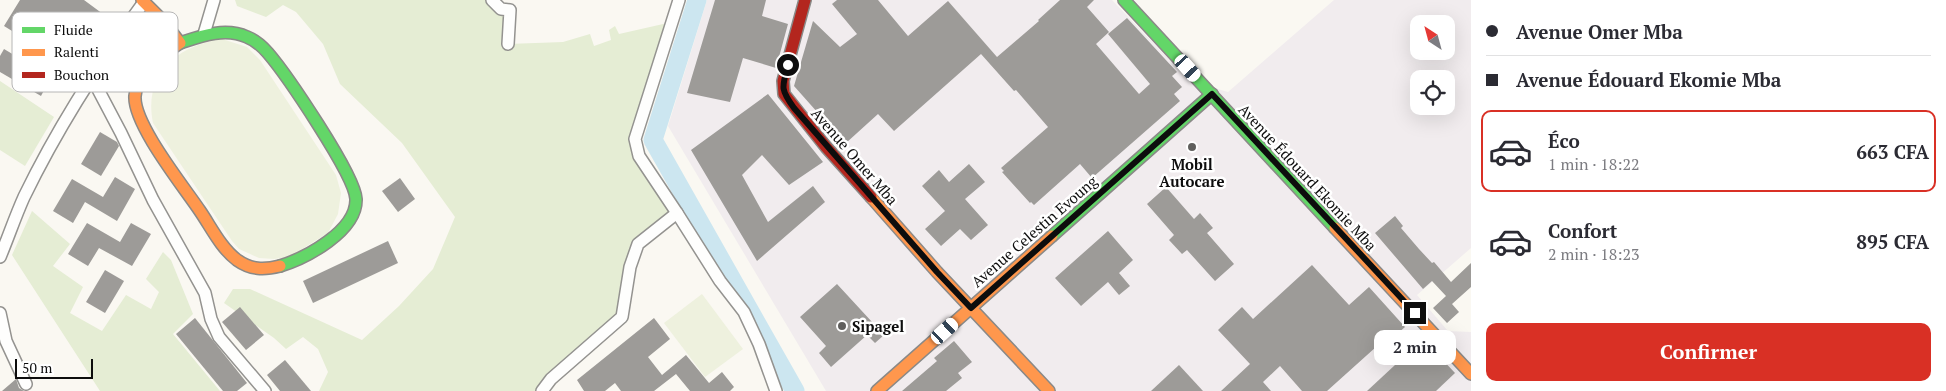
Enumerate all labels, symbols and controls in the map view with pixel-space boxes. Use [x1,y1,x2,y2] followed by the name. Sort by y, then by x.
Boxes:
[12,12,178,92] legend
[1410,15,1455,60] north arrow
[1410,15,1455,115] map controls
[1516,19,1683,44] text: Avenue Omer Mba
[54,20,93,39] text: Fluide
[54,42,99,61] text: Ralenti
[1172,52,1203,84] car
[777,54,799,76] route start
[54,65,110,84] text: Bouchon
[1516,67,1781,92] text: Avenue Édouard Ekomie Mba
[1410,70,1455,115] button: locate
[1235,99,1382,255] street label: Avenue Édouard Ekomie Mba
[807,103,903,209] street label: Avenue Omer Mba
[1548,128,1580,153] text: Éco
[1488,129,1533,174] icon: car
[1856,139,1929,164] text: 663 CFA
[1186,141,1198,153] marker: Mobil Autocare
[1548,153,1640,175] text: 1 min · 18:22
[1159,154,1225,191] place label: Mobil Autocare
[967,170,1102,291] street label: Avenue Celestin Evoung
[1548,218,1617,243] text: Confort
[1488,219,1533,264] icon: car
[1856,229,1929,254] text: 895 CFA
[1548,243,1640,265] text: 2 min · 18:23
[1404,302,1426,324] route end
[928,315,961,347] car
[852,316,904,336] place label: Sipagel
[836,320,848,332] marker: Sipagel
[1486,323,1931,381] button: Confirmer
[1374,330,1456,366] callout: 2 min
[1393,336,1437,358] text: 2 min
[15,356,92,379] scale bar
[22,358,52,377] text: 50 m

